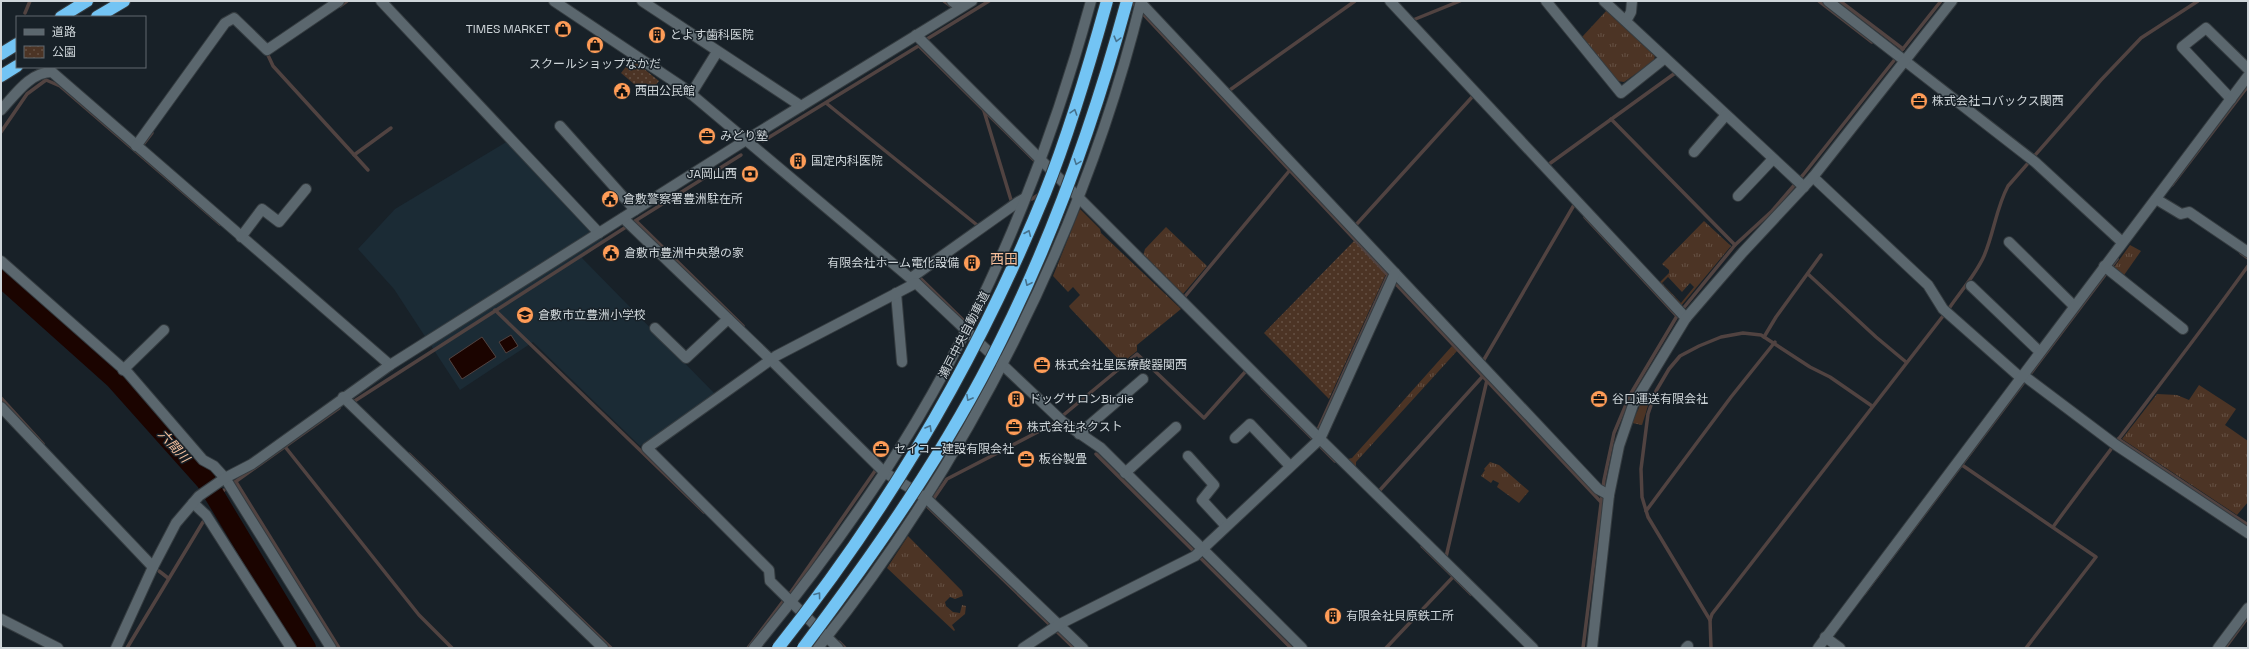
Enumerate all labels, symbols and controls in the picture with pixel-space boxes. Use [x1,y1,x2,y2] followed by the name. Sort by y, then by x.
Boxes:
[16,16,146,68] legend
[553,19,573,39] shop icon: TIMES MARKET
[466,21,550,37] place label: TIMES MARKET
[52,24,76,40] text: 道路
[647,25,667,45] building icon: とよす歯科医院
[670,27,754,43] place label: とよす歯科医院
[585,35,605,55] shop icon: スクールショップなかだ
[1113,35,1122,42] one-way arrow
[52,44,76,60] text: 公園
[529,56,661,72] place label: スクールショップなかだ
[612,81,632,101] public building icon: 西田公民館
[635,83,695,99] place label: 西田公民館
[1909,91,1929,111] office icon: 株式会社コバックス関西
[1932,93,2064,109] place label: 株式会社コバックス関西
[1069,108,1078,115] one-way arrow
[697,126,717,146] office icon: みどり塾
[720,128,768,144] place label: みどり塾
[788,151,808,171] building icon: 国定内科医院
[811,153,883,169] place label: 国定内科医院
[1073,159,1082,166] one-way arrow
[740,164,760,184] bank icon: JA岡山西
[687,166,737,182] place label: JA岡山西
[600,189,620,209] public building icon: 倉敷警察署豊洲駐在所
[623,191,743,207] place label: 倉敷警察署豊洲駐在所
[1023,230,1031,238] one-way arrow
[601,243,621,263] public building icon: 倉敷市豊洲中央憩の家
[624,245,744,261] place label: 倉敷市豊洲中央憩の家
[990,250,1018,268] district label: 西田
[962,253,982,273] building icon: 有限会社ホーム電化設備
[827,255,959,271] place label: 有限会社ホーム電化設備
[1025,278,1033,286] one-way arrow
[935,289,993,381] street label: 瀬戸中央自動車道
[515,305,535,325] school or university icon: 倉敷市立豊洲小学校
[538,307,646,323] place label: 倉敷市立豊洲小学校
[1032,355,1052,375] office icon: 株式会社星医療酸器関西
[1055,357,1187,373] place label: 株式会社星医療酸器関西
[1006,389,1026,409] building icon: ドッグサロンBirdie
[1589,389,1609,409] office icon: 谷口運送有限会社
[1029,391,1134,407] place label: ドッグサロンBirdie
[1612,391,1708,407] place label: 谷口運送有限会社
[967,394,974,402] one-way arrow
[1004,417,1024,437] office icon: 株式会社ネクスト
[1027,419,1123,435] place label: 株式会社ネクスト
[924,425,932,432] one-way arrow
[155,426,195,468] water label: 六間川
[871,439,891,459] office icon: セイコー建設有限会社
[894,441,1014,457] place label: セイコー建設有限会社
[1016,449,1036,469] office icon: 板谷製畳
[1039,451,1087,467] place label: 板谷製畳
[814,592,821,599] one-way arrow
[1323,606,1343,626] building icon: 有限会社貝原鉄工所
[1346,608,1454,624] place label: 有限会社貝原鉄工所

